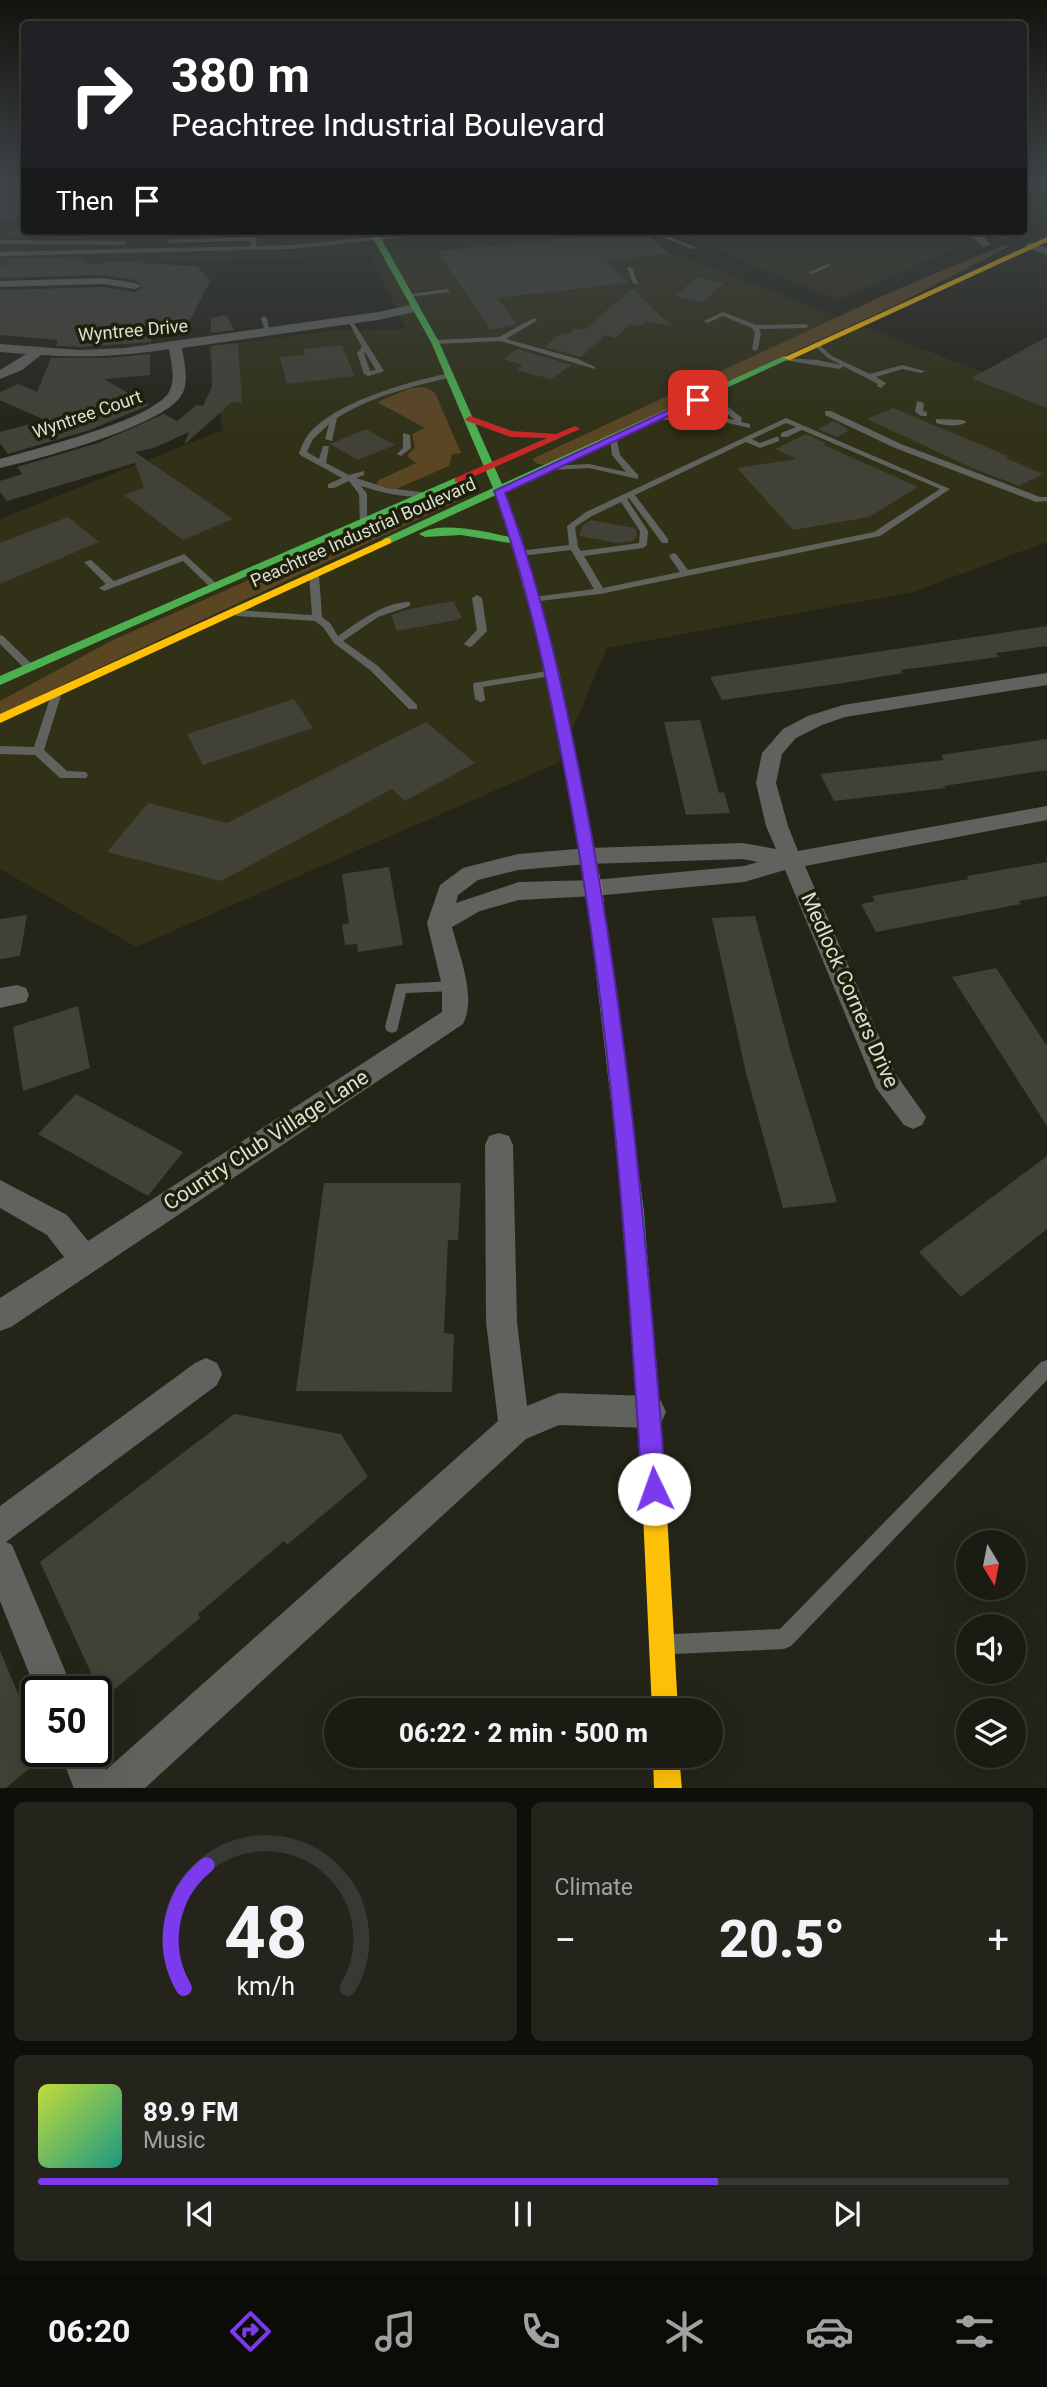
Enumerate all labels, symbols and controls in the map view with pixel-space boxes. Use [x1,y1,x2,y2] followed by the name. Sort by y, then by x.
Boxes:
[171,47,310,104] text: 380 m
[56,49,147,140] icon: right
[171,106,605,144] text: Peachtree Industrial Boulevard
[128,182,166,220] icon: arrive
[56,186,114,216] text: Then
[77,315,189,345] street label: Wyntree Drive
[668,370,728,430] pin
[679,381,717,419] icon: arrive
[30,385,144,443] street label: Wyntree Court
[247,473,479,591] street label: Peachtree Industrial Boulevard
[796,889,904,1091] street label: Medlock Corners Drive
[159,1065,373,1215] street label: Country Club Village Lane
[617,1452,691,1526] position arrow
[956,1530,1026,1600] north arrow
[956,1530,1026,1768] map controls
[956,1614,1026,1684] button: sound
[21,1676,112,1767] speed limit sign: 50
[956,1698,1026,1768] button: layers
[399,1718,648,1748] text: 06:22 · 2 min · 500 m
[555,1874,633,1901] text: Climate
[223,1890,307,1976] text: 48
[719,1909,845,1970] text: 20.5°
[555,1918,576,1962] text: −
[987,1918,1009,1962] text: +
[236,1971,295,2000] text: km/h
[143,2097,239,2127] text: 89.9 FM
[143,2127,205,2154] text: Music
[181,2195,219,2233] icon: previous
[504,2195,542,2233] icon: pause
[828,2195,866,2233] icon: next
[226,2307,275,2356] icon: directions
[371,2307,420,2356] icon: music
[516,2307,565,2356] icon: phone
[660,2307,709,2356] icon: climate
[805,2307,854,2356] icon: car
[950,2307,999,2356] icon: filters
[48,2312,130,2350] text: 06:20

